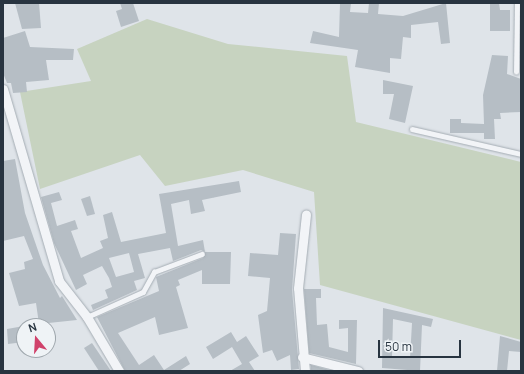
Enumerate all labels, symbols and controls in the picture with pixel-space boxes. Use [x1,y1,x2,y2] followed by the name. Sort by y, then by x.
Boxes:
[16,318,56,358] north arrow
[26,319,39,335] text: N
[380,332,463,358] scale bar
[385,338,412,355] text: 50 m

